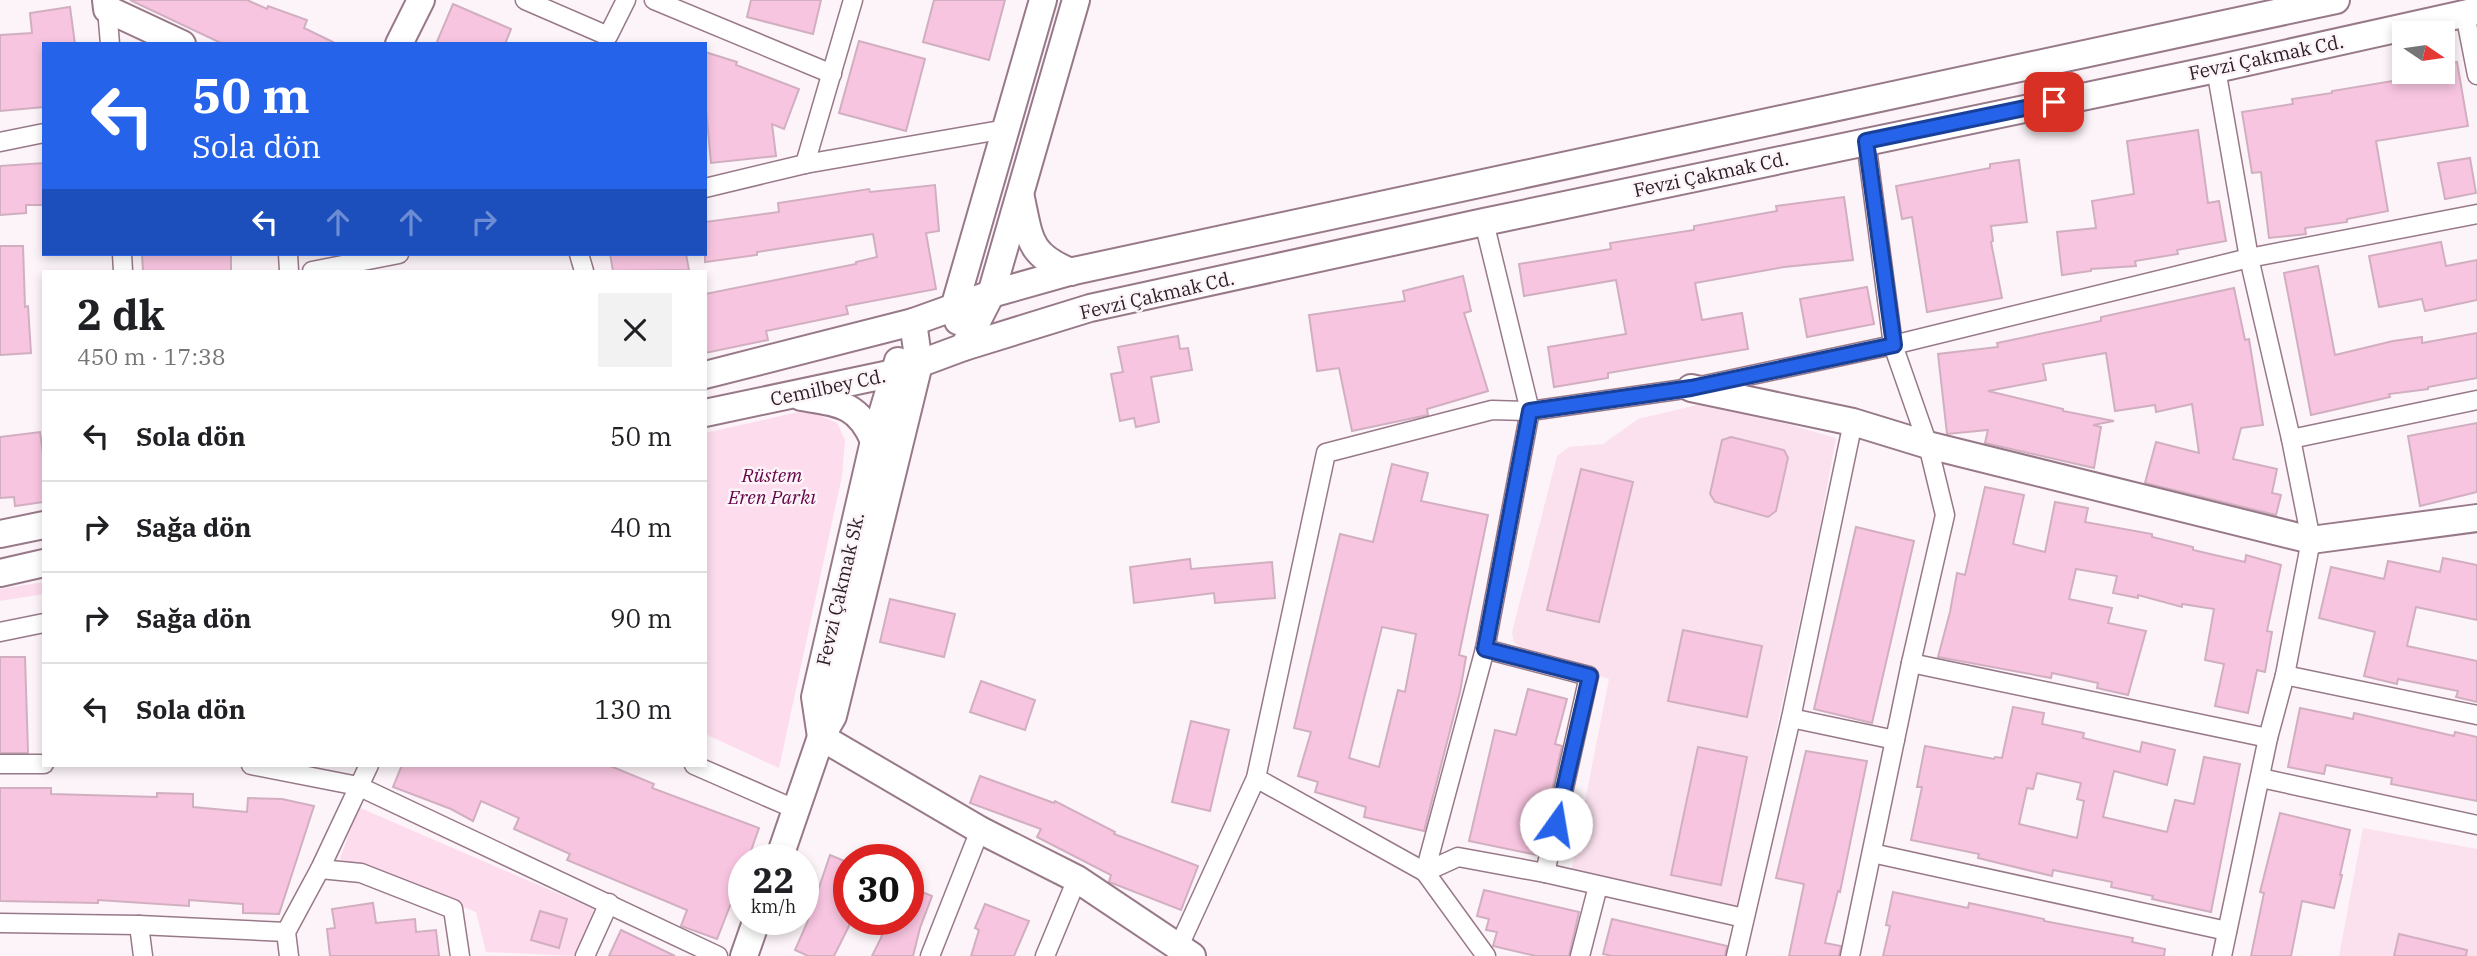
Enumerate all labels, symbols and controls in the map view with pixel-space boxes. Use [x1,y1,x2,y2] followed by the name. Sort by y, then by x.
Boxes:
[2392,21,2455,84] north arrow
[2392,21,2455,84] map controls
[2186,29,2346,85] street label: Fevzi Çakmak Cd.
[192,63,310,126] text: 50 m
[77,70,168,161] icon: left
[2024,72,2084,132] pin
[2035,83,2073,121] icon: arrive
[192,125,321,167] text: Sola dön
[1631,146,1791,202] street label: Fevzi Çakmak Cd.
[246,203,284,241] icon: left
[319,203,357,241] icon: ahead
[392,203,430,241] icon: ahead
[465,203,503,241] icon: right
[1077,266,1237,324] street label: Fevzi Çakmak Cd.
[77,287,165,342] text: 2 dk
[598,293,672,367] button: close
[77,341,226,371] text: 450 m · 17:38
[768,363,888,411] street label: Cemilbey Cd.
[77,417,115,455] icon: left
[136,419,246,453] text: Sola dön
[610,419,672,453] text: 50 m
[727,463,816,509] park label: Rüstem Eren Parkı
[77,508,115,546] icon: right
[136,510,252,544] text: Sağa dön
[610,510,672,544] text: 40 m
[811,510,869,668] street label: Fevzi Çakmak Sk.
[77,599,115,637] icon: right
[136,601,252,635] text: Sağa dön
[610,601,672,635] text: 90 m
[77,690,115,728] icon: left
[136,692,246,726] text: Sola dön
[594,692,672,726] text: 130 m
[1519,787,1593,861] position arrow
[833,844,924,935] speed limit sign: 30
[752,857,795,903] text: 22
[751,895,796,918] text: km/h

